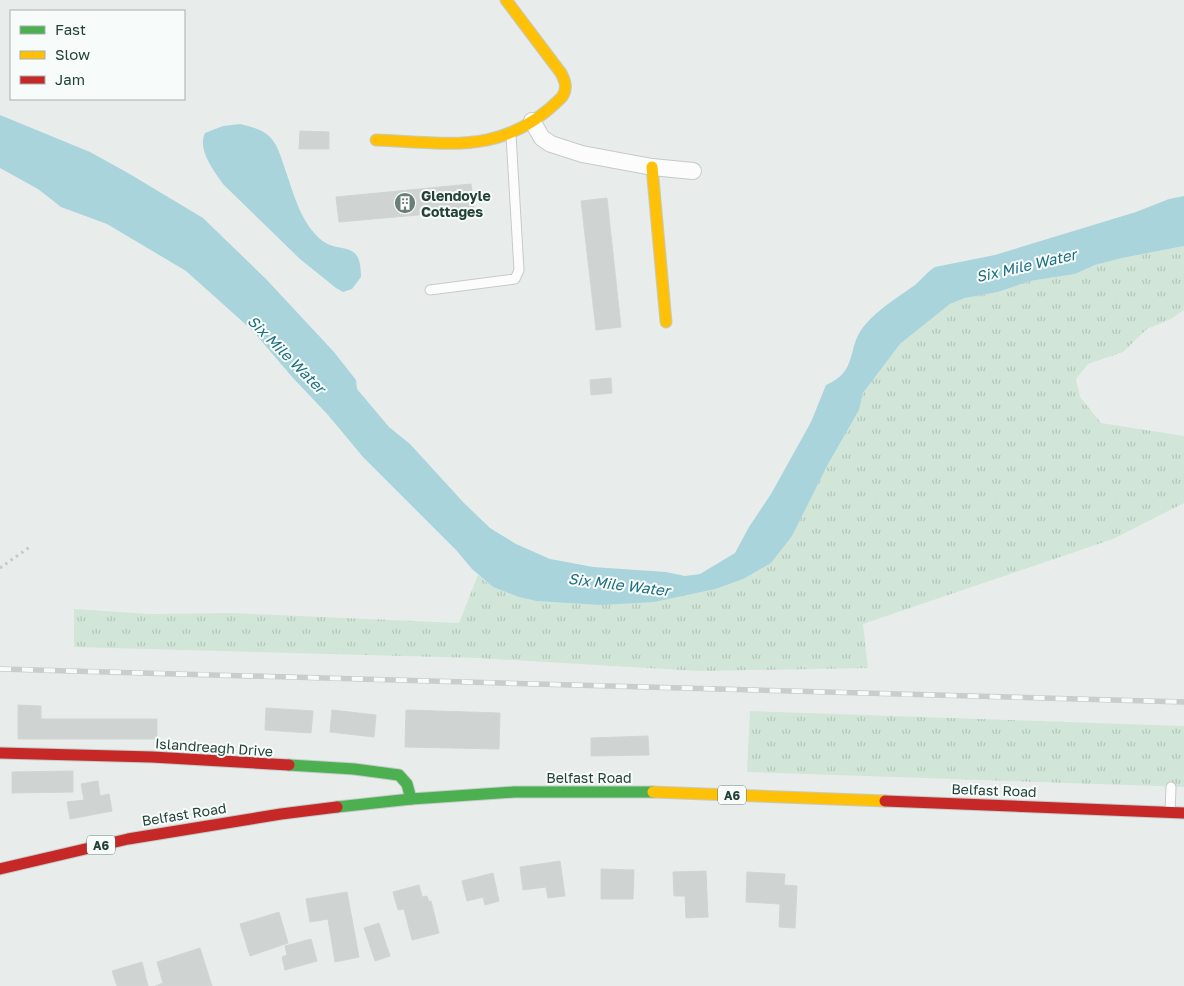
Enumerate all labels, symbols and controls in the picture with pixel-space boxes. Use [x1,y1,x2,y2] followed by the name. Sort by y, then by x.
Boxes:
[10,10,185,100] legend
[55,20,86,38] text: Fast
[55,45,90,63] text: Slow
[55,70,85,88] text: Jam
[421,187,491,220] place label: Glendoyle Cottages
[393,191,417,215] building icon: Glendoyle Cottages
[974,244,1080,285] water label: Six Mile Water
[244,311,331,398] water label: Six Mile Water
[567,569,673,599] water label: Six Mile Water
[154,734,274,760] street label: Islandreagh Drive
[546,769,632,786] street label: Belfast Road
[951,780,1037,800] street label: Belfast Road
[718,786,746,804] road number: A6
[141,799,227,829] street label: Belfast Road
[87,836,115,854] road number: A6

